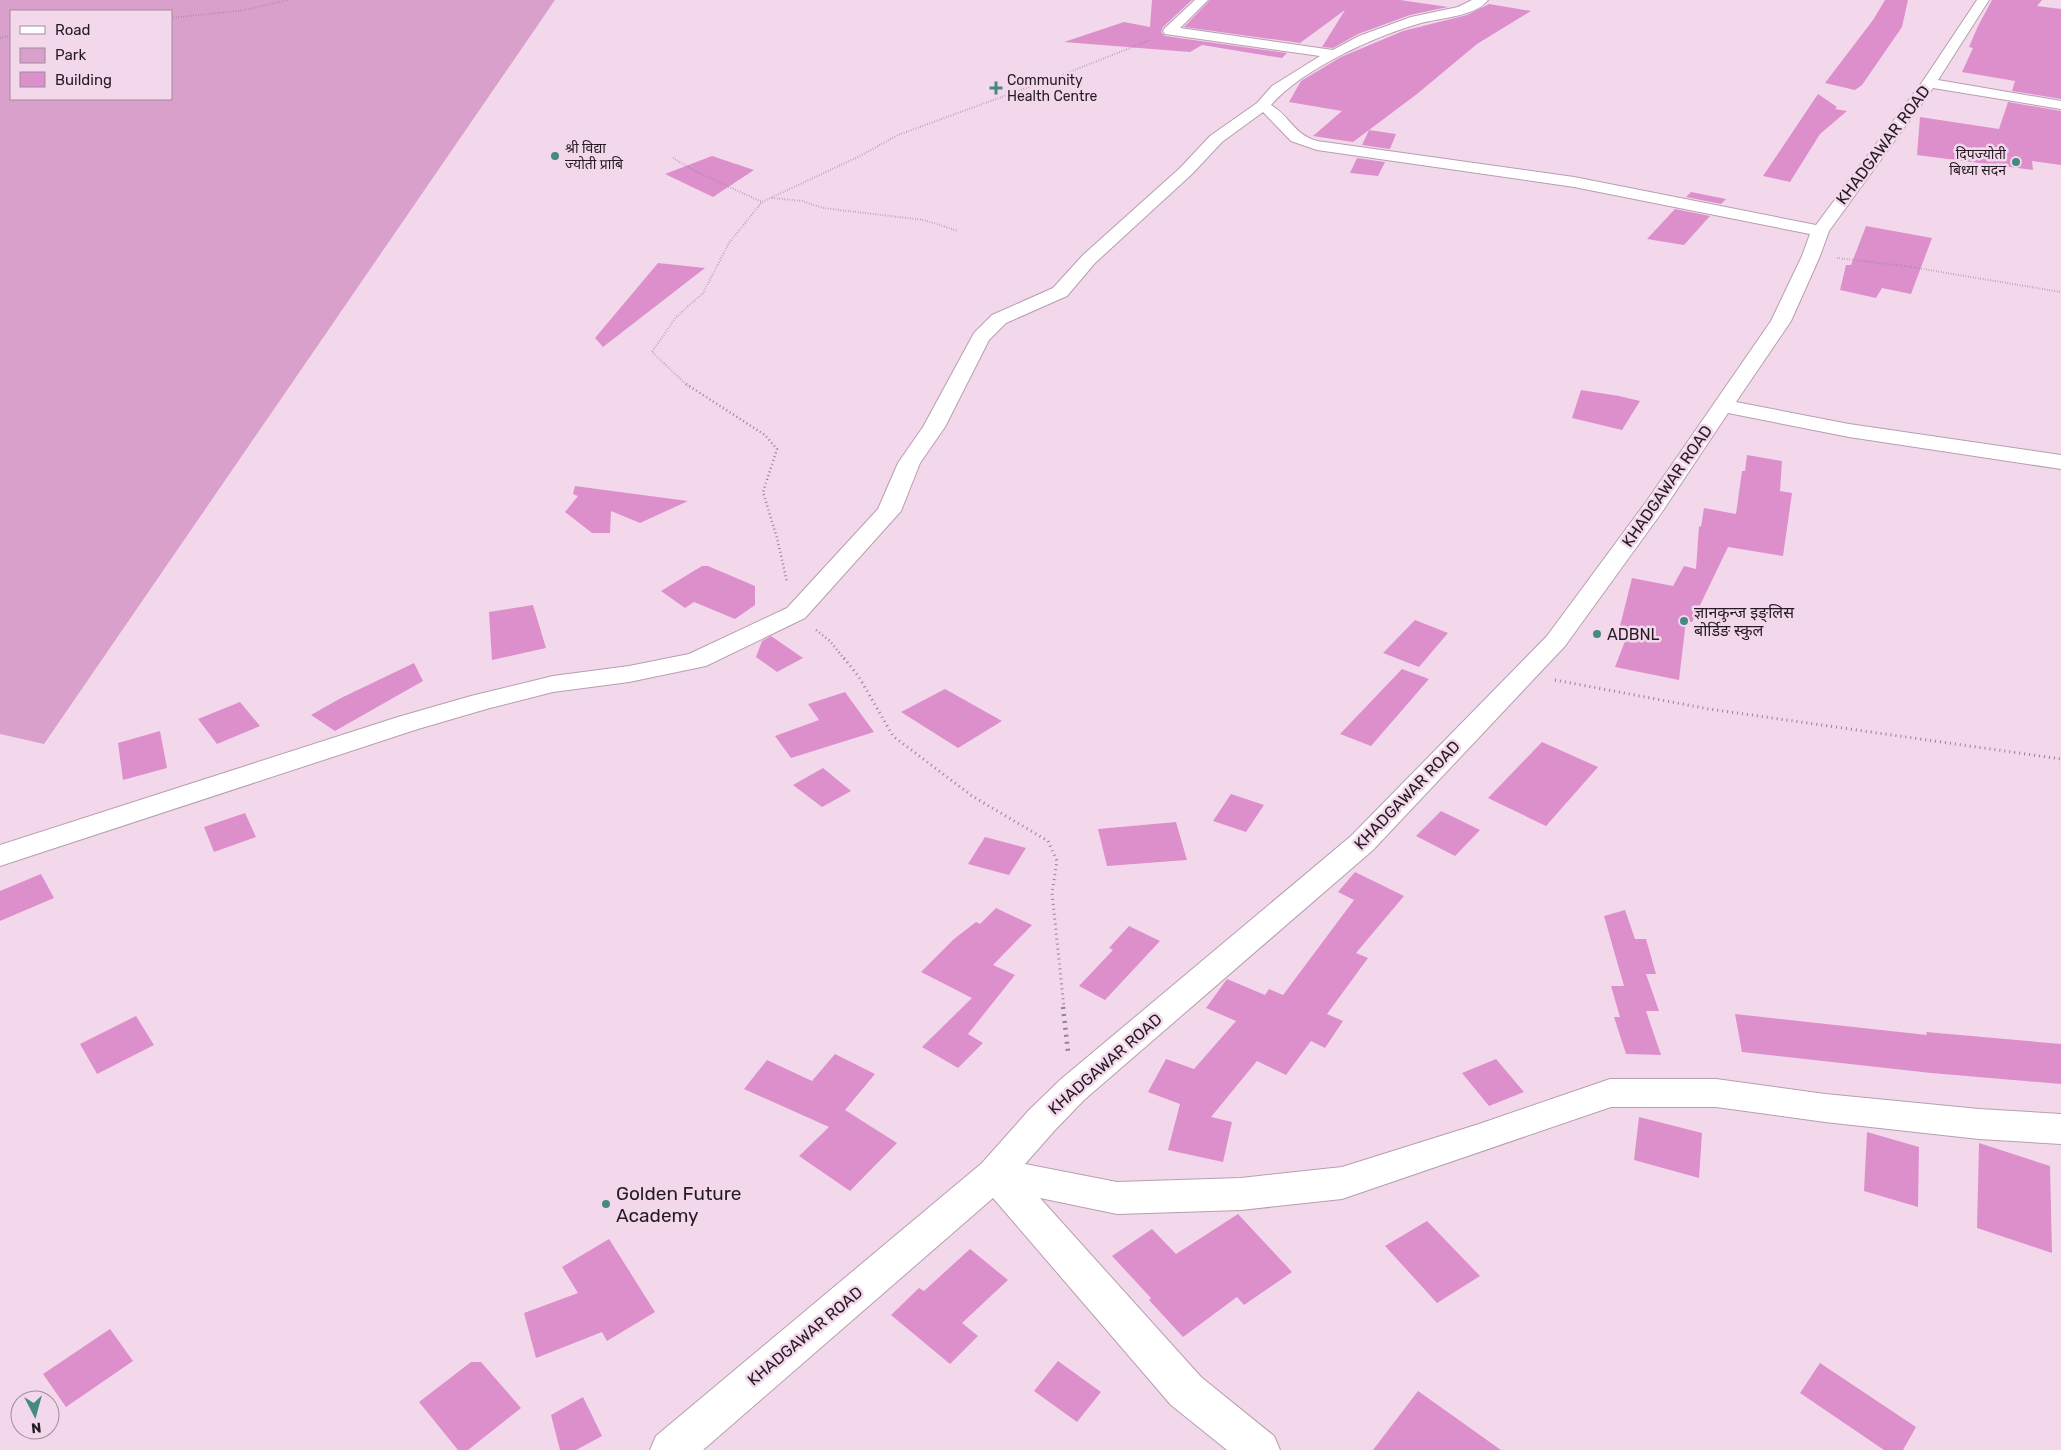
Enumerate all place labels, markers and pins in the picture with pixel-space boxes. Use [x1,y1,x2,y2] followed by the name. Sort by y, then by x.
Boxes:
[1007,72,1098,105] place label: Community Health Centre
[989,81,1003,95] marker: Community Health Centre
[565,140,624,173] place label: श्री विद्या ज्योती प्राबि
[1949,146,2006,179] place label: दिपज्योती बिध्या सदन
[549,150,561,162] marker: श्री विद्या ज्योती प्राबि
[2010,156,2022,168] marker: दिपज्योती बिध्या सदन
[1694,603,1795,641] place label: ज्ञानकुन्ज इङ्लिस बोर्डिङ स्कुल
[1678,615,1690,627] marker: ज्ञानकुन्ज इङ्लिस बोर्डिङ स्कुल
[1607,625,1660,644] place label: ADBNL
[1591,628,1603,640] marker: ADBNL
[616,1182,741,1227] place label: Golden Future Academy
[600,1198,612,1210] marker: Golden Future Academy

